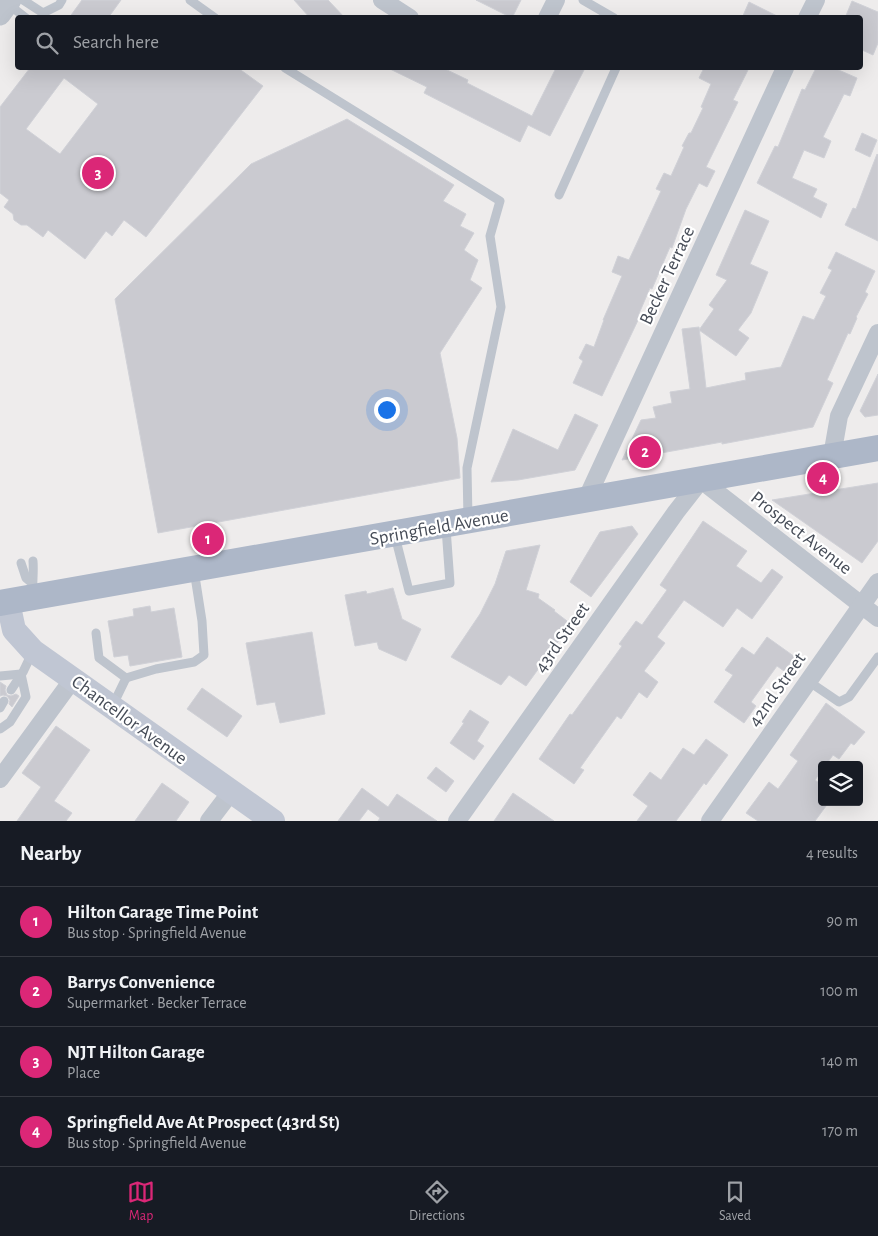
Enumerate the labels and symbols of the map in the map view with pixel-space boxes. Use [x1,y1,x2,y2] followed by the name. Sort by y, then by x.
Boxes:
[82,154,114,192] pin: 3
[636,223,698,328] street label: Becker Terrace
[374,397,400,423] your location
[629,433,661,471] pin: 2
[807,459,839,497] pin: 4
[747,488,855,578] street label: Prospect Avenue
[368,506,510,549] street label: Springfield Avenue
[192,520,224,558] pin: 1
[531,599,593,676] street label: 43rd Street
[745,649,809,730] street label: 42nd Street
[68,672,190,768] street label: Chancellor Avenue

